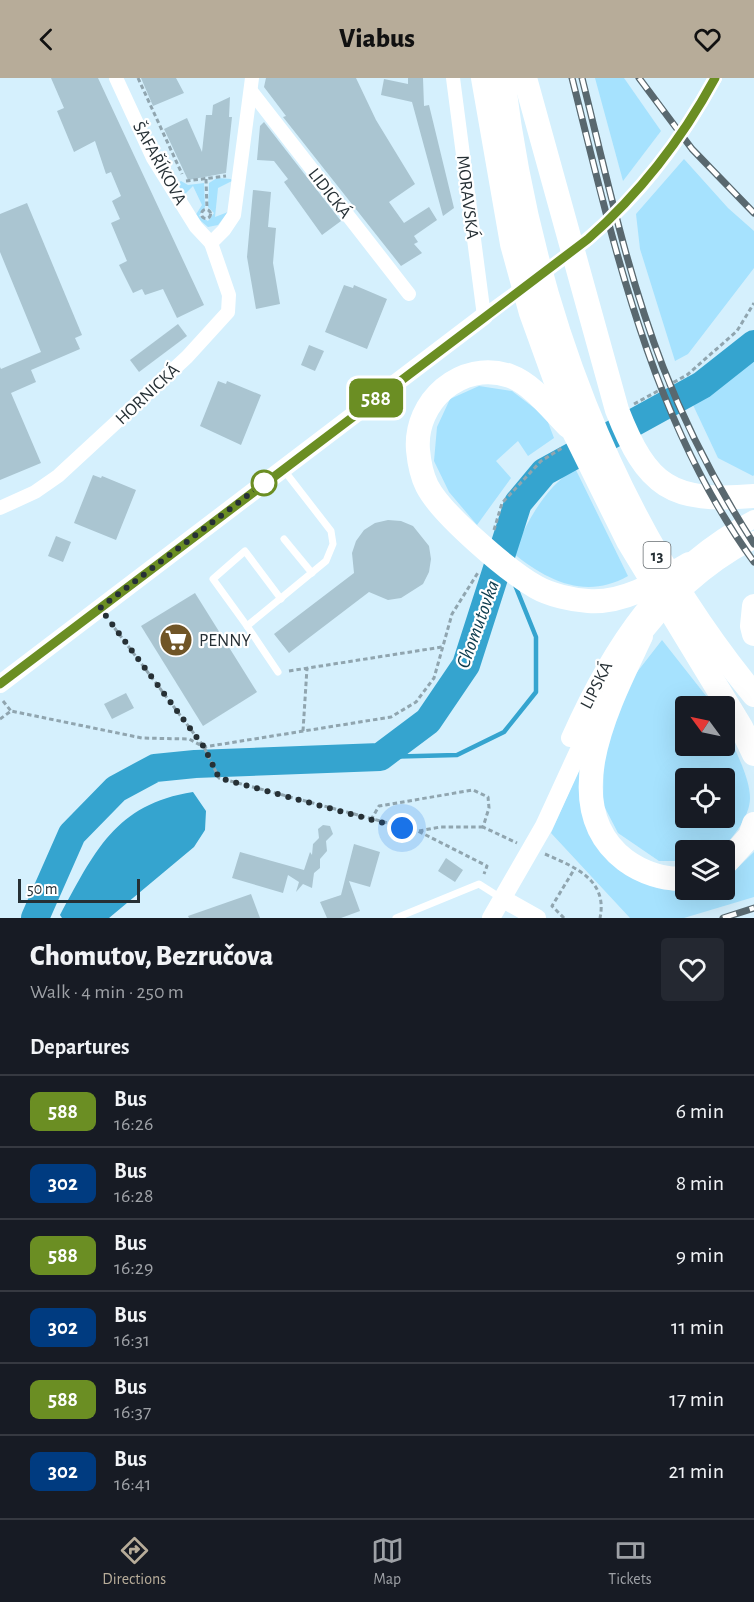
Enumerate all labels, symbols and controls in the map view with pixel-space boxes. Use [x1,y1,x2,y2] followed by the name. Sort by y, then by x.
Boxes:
[30,23,63,56] icon: back
[691,23,724,56] icon: heart
[339,25,415,52] text: Viabus
[129,117,192,209] street label: ŠAFAŘÍKOVA
[453,154,484,241] street label: MORAVSKÁ
[304,163,357,222] street label: LIDICKÁ
[110,358,183,429] street label: HORNICKÁ
[342,378,410,418] line badge: 588
[361,388,391,409] text: 588
[251,470,277,496] unlabelled marker
[644,542,670,568] road number: 13
[453,578,503,671] water label: Chomutovka
[158,622,194,658] supermarket icon: PENNY
[199,632,252,650] place label: PENNY
[575,657,617,712] street label: LIPSKÁ
[675,696,735,756] north arrow
[675,696,735,900] map controls
[675,768,735,828] button: locate
[387,813,417,843] your location
[675,840,735,900] button: layers
[18,876,140,904] scale bar
[27,881,58,897] text: 50 m
[661,938,724,1001] button: heart
[30,943,273,971] text: Chomutov, Bezručova
[30,982,184,1002] text: Walk · 4 min · 250 m
[30,1036,130,1058] text: Departures
[114,1088,147,1110] text: Bus
[676,1100,724,1122] text: 6 min
[48,1101,78,1122] text: 588
[114,1114,153,1134] text: 16:26
[114,1160,147,1182] text: Bus
[676,1172,724,1194] text: 8 min
[48,1173,78,1194] text: 302
[114,1186,153,1206] text: 16:28
[114,1232,147,1254] text: Bus
[676,1244,724,1266] text: 9 min
[48,1245,78,1266] text: 588
[114,1258,153,1278] text: 16:29
[114,1304,147,1326] text: Bus
[671,1316,724,1338] text: 11 min
[48,1317,78,1338] text: 302
[114,1330,150,1350] text: 16:31
[114,1376,147,1398] text: Bus
[669,1388,724,1410] text: 17 min
[48,1389,78,1410] text: 588
[114,1402,151,1422] text: 16:37
[114,1448,147,1470] text: Bus
[669,1460,724,1482] text: 21 min
[48,1461,78,1482] text: 302
[114,1474,151,1494] text: 16:41
[102,1534,166,1589] tab: Directions
[371,1534,404,1589] tab: Map
[608,1534,652,1589] tab: Tickets

